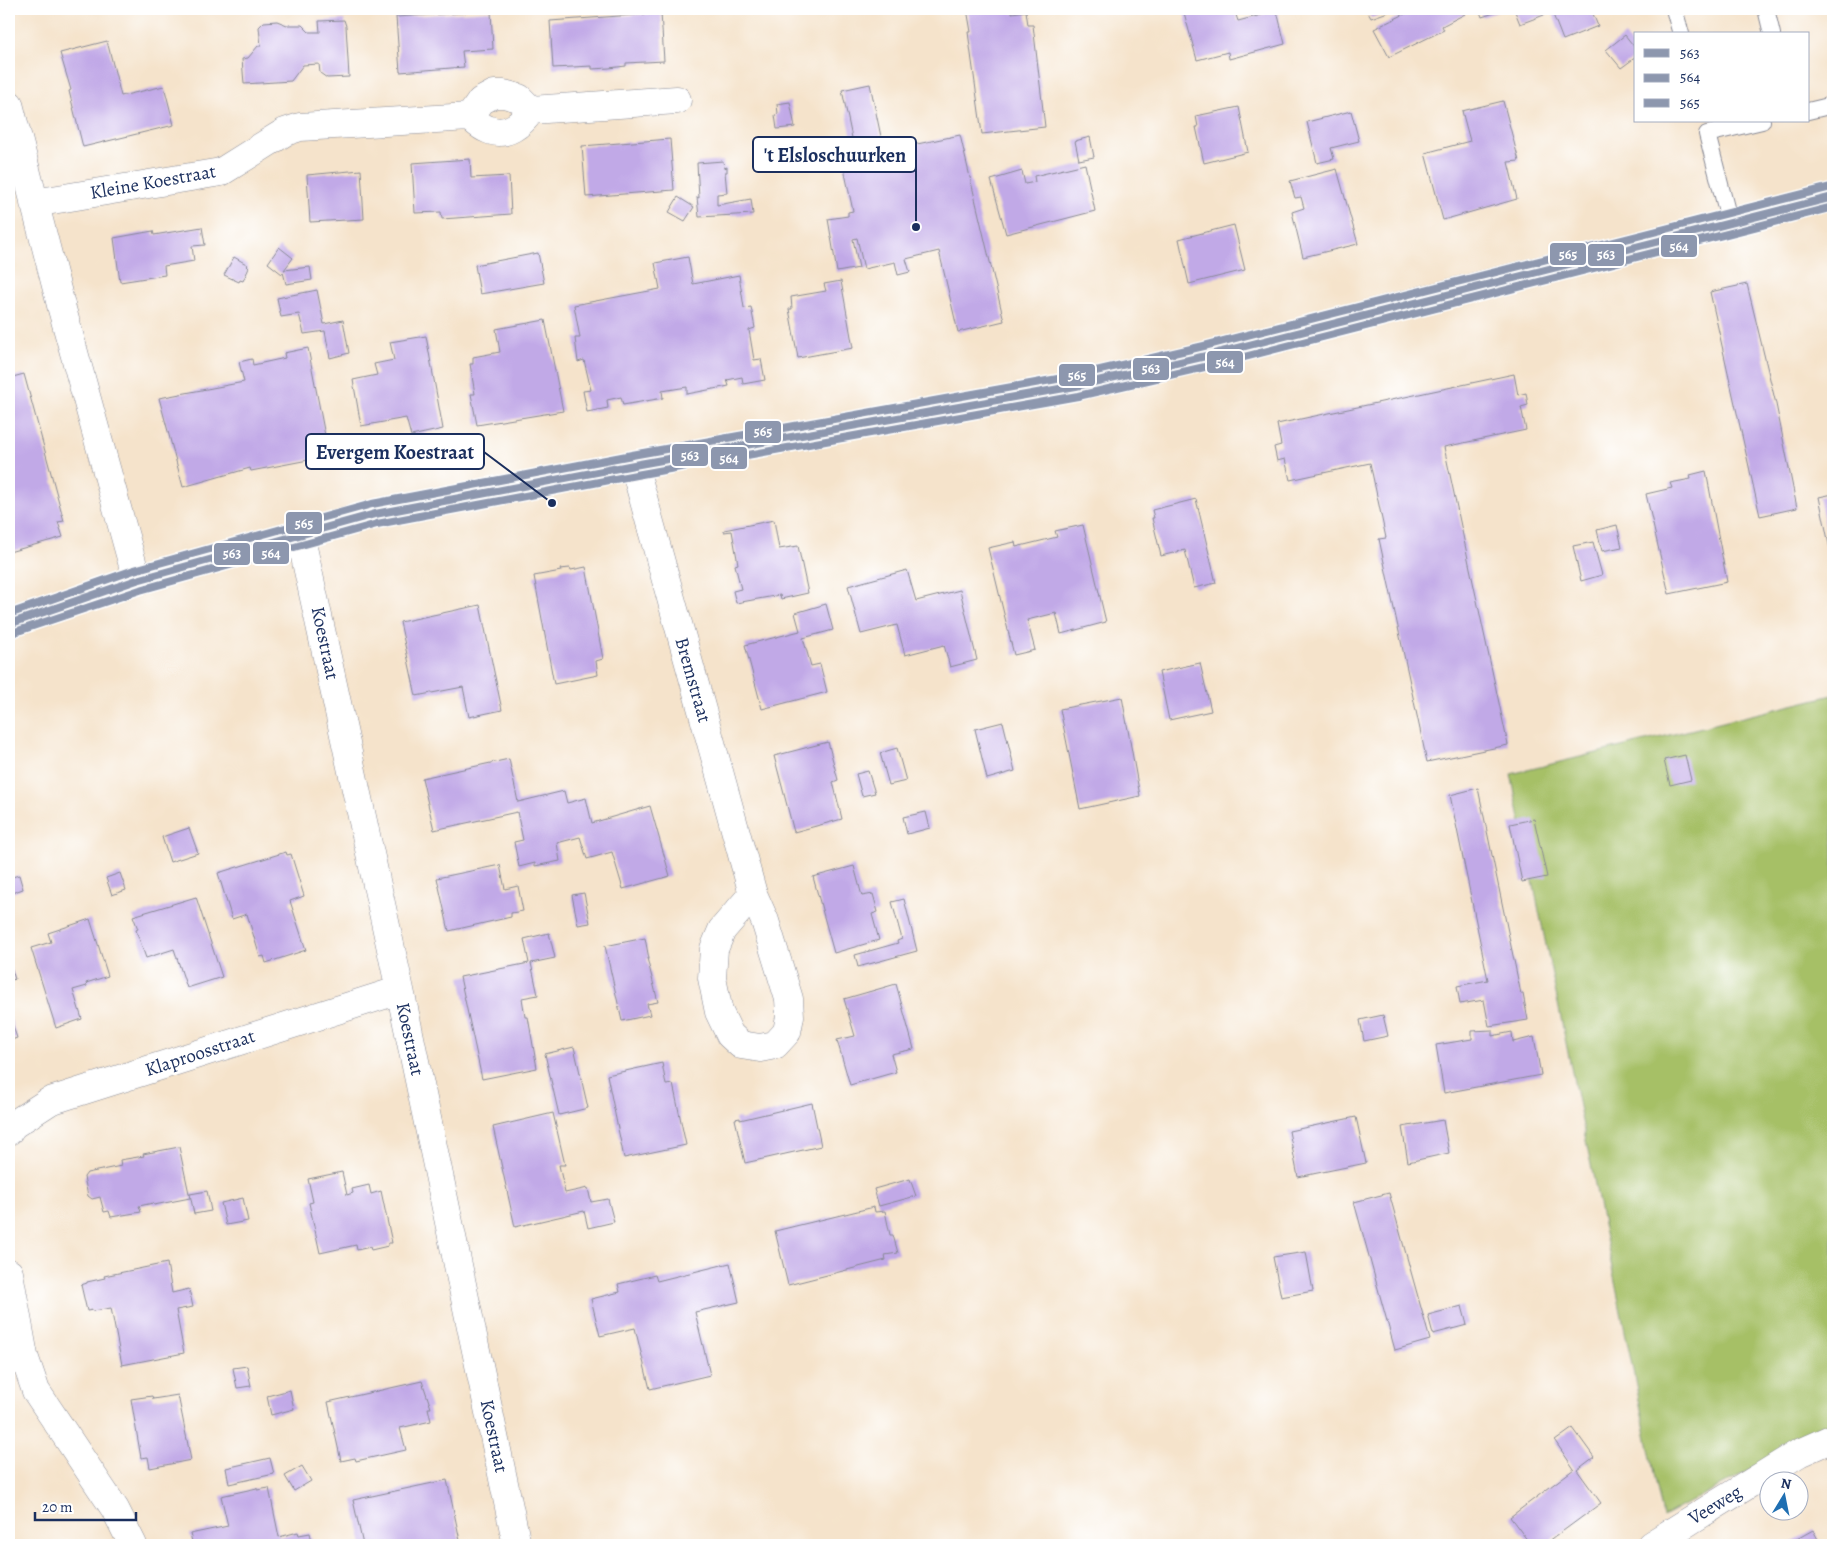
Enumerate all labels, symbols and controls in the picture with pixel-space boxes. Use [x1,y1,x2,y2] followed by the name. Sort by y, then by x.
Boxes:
[1634,32,1810,122] legend
[1680,43,1700,63] text: 563
[1680,67,1700,87] text: 564
[1680,93,1700,113] text: 565
[753,137,916,172] callout: 't Elsloschuurken
[764,142,906,169] text: 't Elsloschuurken
[88,158,218,206] street label: Kleine Koestraat
[1660,234,1698,258] line badge: 564
[1669,237,1689,256] text: 564
[1549,242,1587,266] line badge: 565
[1587,243,1625,267] line badge: 563
[1559,245,1577,264] text: 565
[1597,245,1615,264] text: 563
[1206,350,1244,374] line badge: 564
[1215,353,1235,372] text: 564
[1132,357,1170,381] line badge: 563
[1142,359,1160,378] text: 563
[1058,363,1096,387] line badge: 565
[1068,366,1086,385] text: 565
[744,420,782,444] line badge: 565
[754,422,772,441] text: 565
[306,434,484,469] callout: Evergem Koestraat
[316,439,475,466] text: Evergem Koestraat
[671,443,709,467] line badge: 563
[681,446,699,465] text: 563
[710,446,748,470] line badge: 564
[719,449,739,468] text: 564
[285,511,323,535] line badge: 565
[295,514,313,533] text: 565
[252,541,290,565] line badge: 564
[213,542,251,566] line badge: 563
[223,544,241,563] text: 563
[261,544,281,563] text: 564
[305,604,345,682] street label: Koestraat
[668,634,718,726] street label: Bremstraat
[390,1000,430,1078] street label: Koestraat
[142,1023,258,1083] street label: Klaproosstraat
[474,1397,514,1475] street label: Koestraat
[1760,1472,1810,1522] north arrow
[1779,1473,1793,1494] text: N
[1683,1479,1747,1532] street label: Veeweg
[35,1489,136,1521] scale bar
[42,1497,73,1517] text: 20 m

